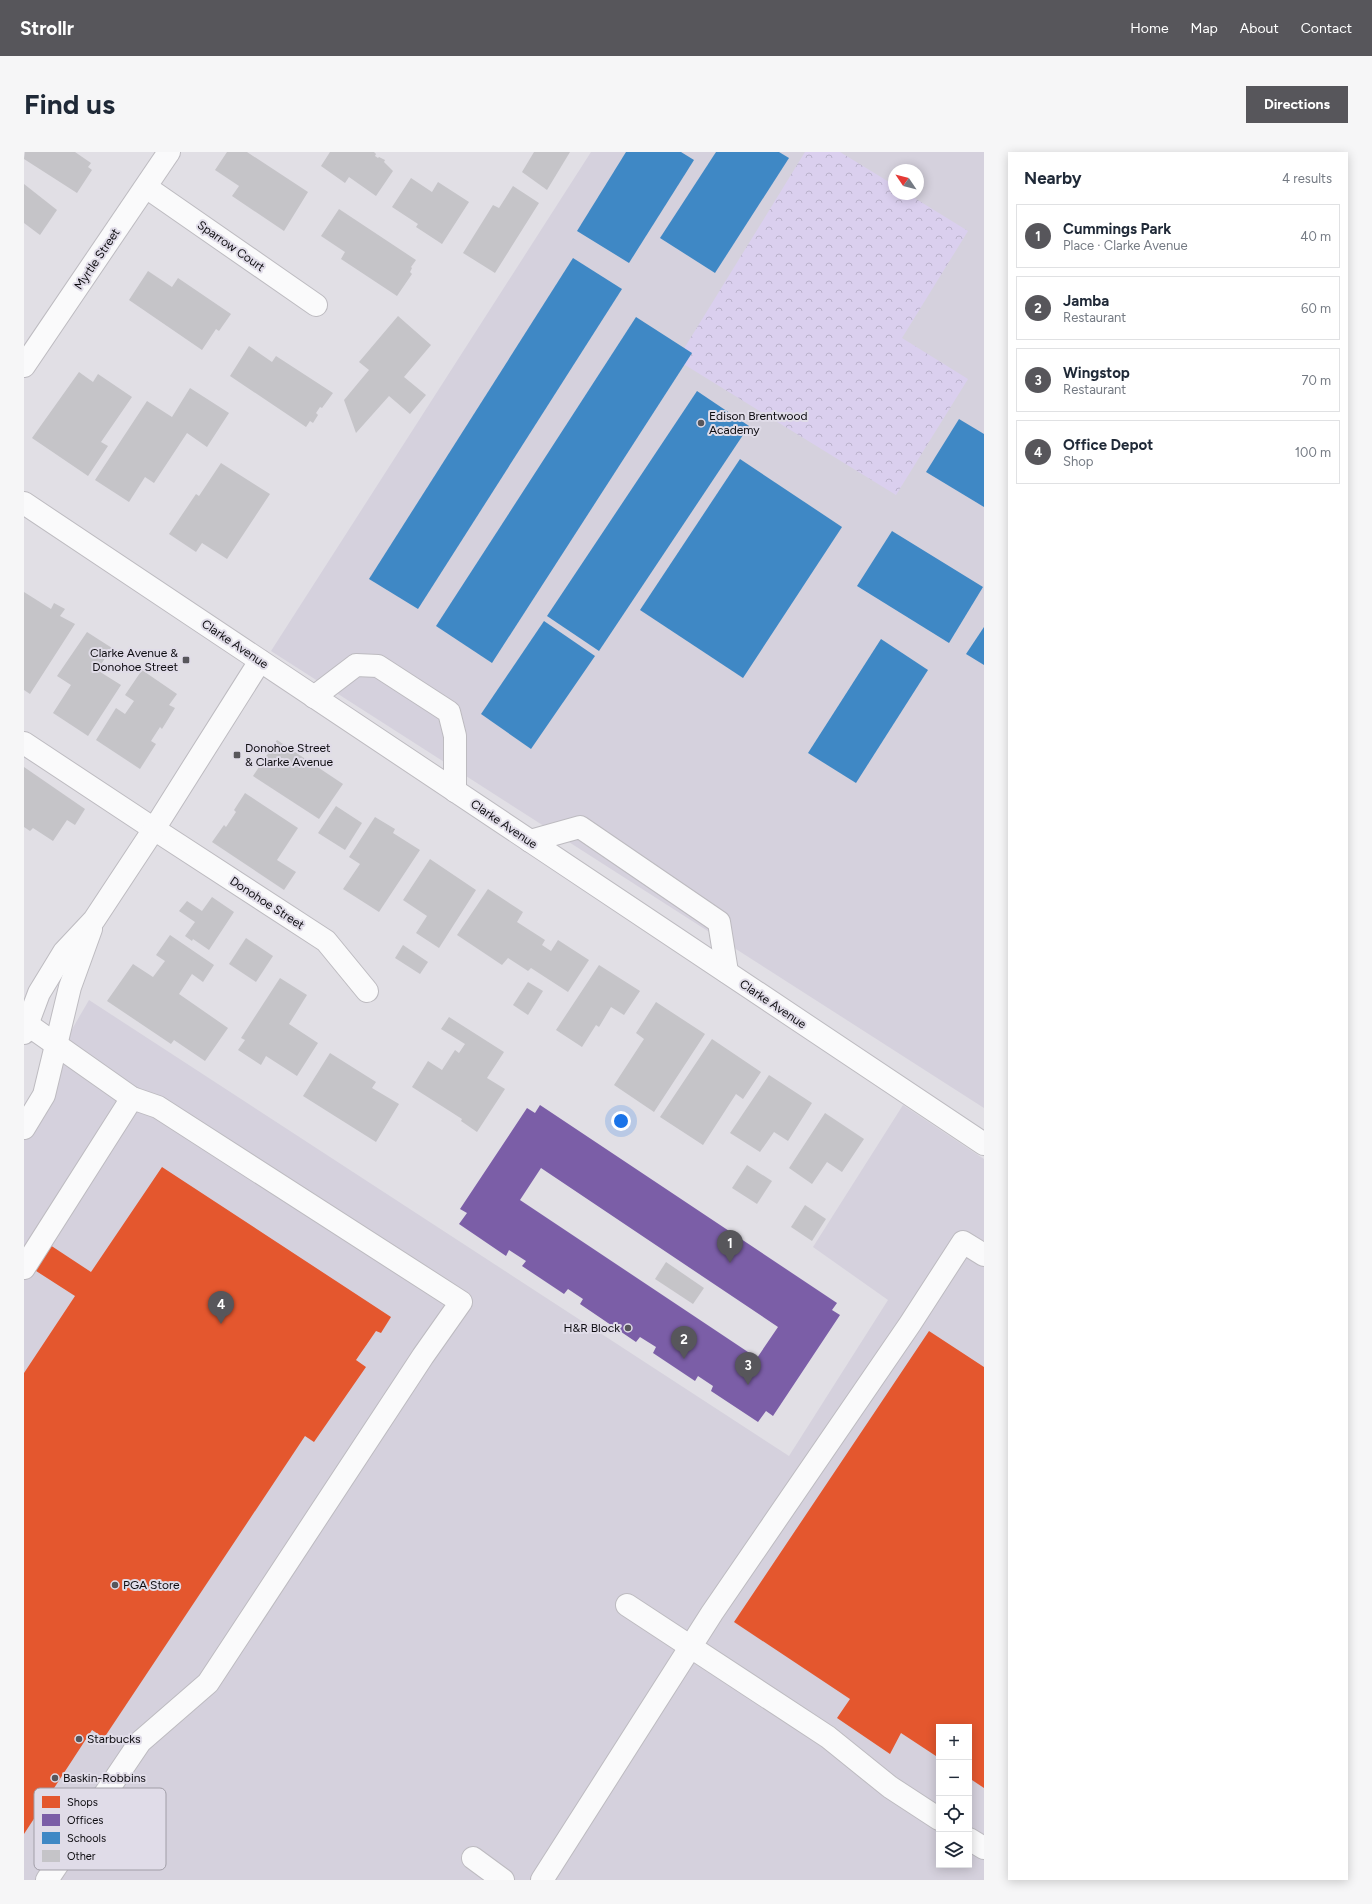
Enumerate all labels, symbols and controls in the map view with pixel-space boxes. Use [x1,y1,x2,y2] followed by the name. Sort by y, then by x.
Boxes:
[20,17,74,40] text: Strollr
[1130,20,1169,37] text: Home
[1191,20,1218,37] text: Map
[1240,20,1279,37] text: About
[1301,20,1352,37] text: Contact
[1246,86,1348,123] button: Directions
[24,87,115,121] text: Find us
[888,164,924,200] north arrow
[1024,168,1082,188] text: Nearby
[1282,171,1332,186] text: 4 results
[195,218,268,275] street label: Sparrow Court
[1063,220,1171,238] text: Cummings Park
[71,225,123,292] street label: Myrtle Street
[1035,229,1041,244] text: 1
[1300,229,1331,244] text: 40 m
[1063,238,1188,253] text: Place · Clarke Avenue
[1063,292,1109,310] text: Jamba
[1034,301,1042,316] text: 2
[1301,301,1331,316] text: 60 m
[1063,310,1126,325] text: Restaurant
[1063,364,1130,382] text: Wingstop
[1034,373,1042,388] text: 3
[1301,373,1331,388] text: 70 m
[1063,382,1126,397] text: Restaurant
[709,409,808,437] place label: Edison Brentwood Academy
[696,418,706,428] marker: Edison Brentwood Academy
[1063,436,1153,454] text: Office Depot
[1034,445,1042,460] text: 4
[1295,445,1331,460] text: 100 m
[1063,454,1093,469] text: Shop
[199,617,271,672] street label: Clarke Avenue
[90,646,178,674] place label: Clarke Avenue & Donohoe Street
[181,655,191,665] marker: Clarke Avenue & Donohoe Street
[245,741,333,769] place label: Donohoe Street & Clarke Avenue
[232,750,242,760] marker: Donohoe Street & Clarke Avenue
[468,797,540,852] street label: Clarke Avenue
[227,874,307,932] street label: Donohoe Street
[737,977,809,1032] street label: Clarke Avenue
[611,1111,631,1131] your location
[717,1230,743,1263] pin: 1
[208,1291,234,1324] pin: 4
[564,1321,620,1335] place label: H&R Block
[623,1323,633,1333] marker: H&R Block
[671,1326,697,1359] pin: 2
[735,1352,761,1385] pin: 3
[123,1578,180,1592] place label: PGA Store
[110,1580,120,1590] marker: PGA Store
[936,1724,972,1868] map controls
[936,1724,972,1760] button: +
[87,1732,141,1746] place label: Starbucks
[74,1734,84,1744] marker: Starbucks
[936,1760,972,1796] button: −
[63,1771,146,1785] place label: Baskin-Robbins
[50,1773,60,1783] marker: Baskin-Robbins
[34,1788,166,1870] legend
[67,1796,98,1809] text: Shops
[936,1796,972,1832] button: locate
[67,1814,103,1827] text: Offices
[67,1832,106,1845] text: Schools
[936,1832,972,1868] button: layers
[67,1850,96,1863] text: Other

